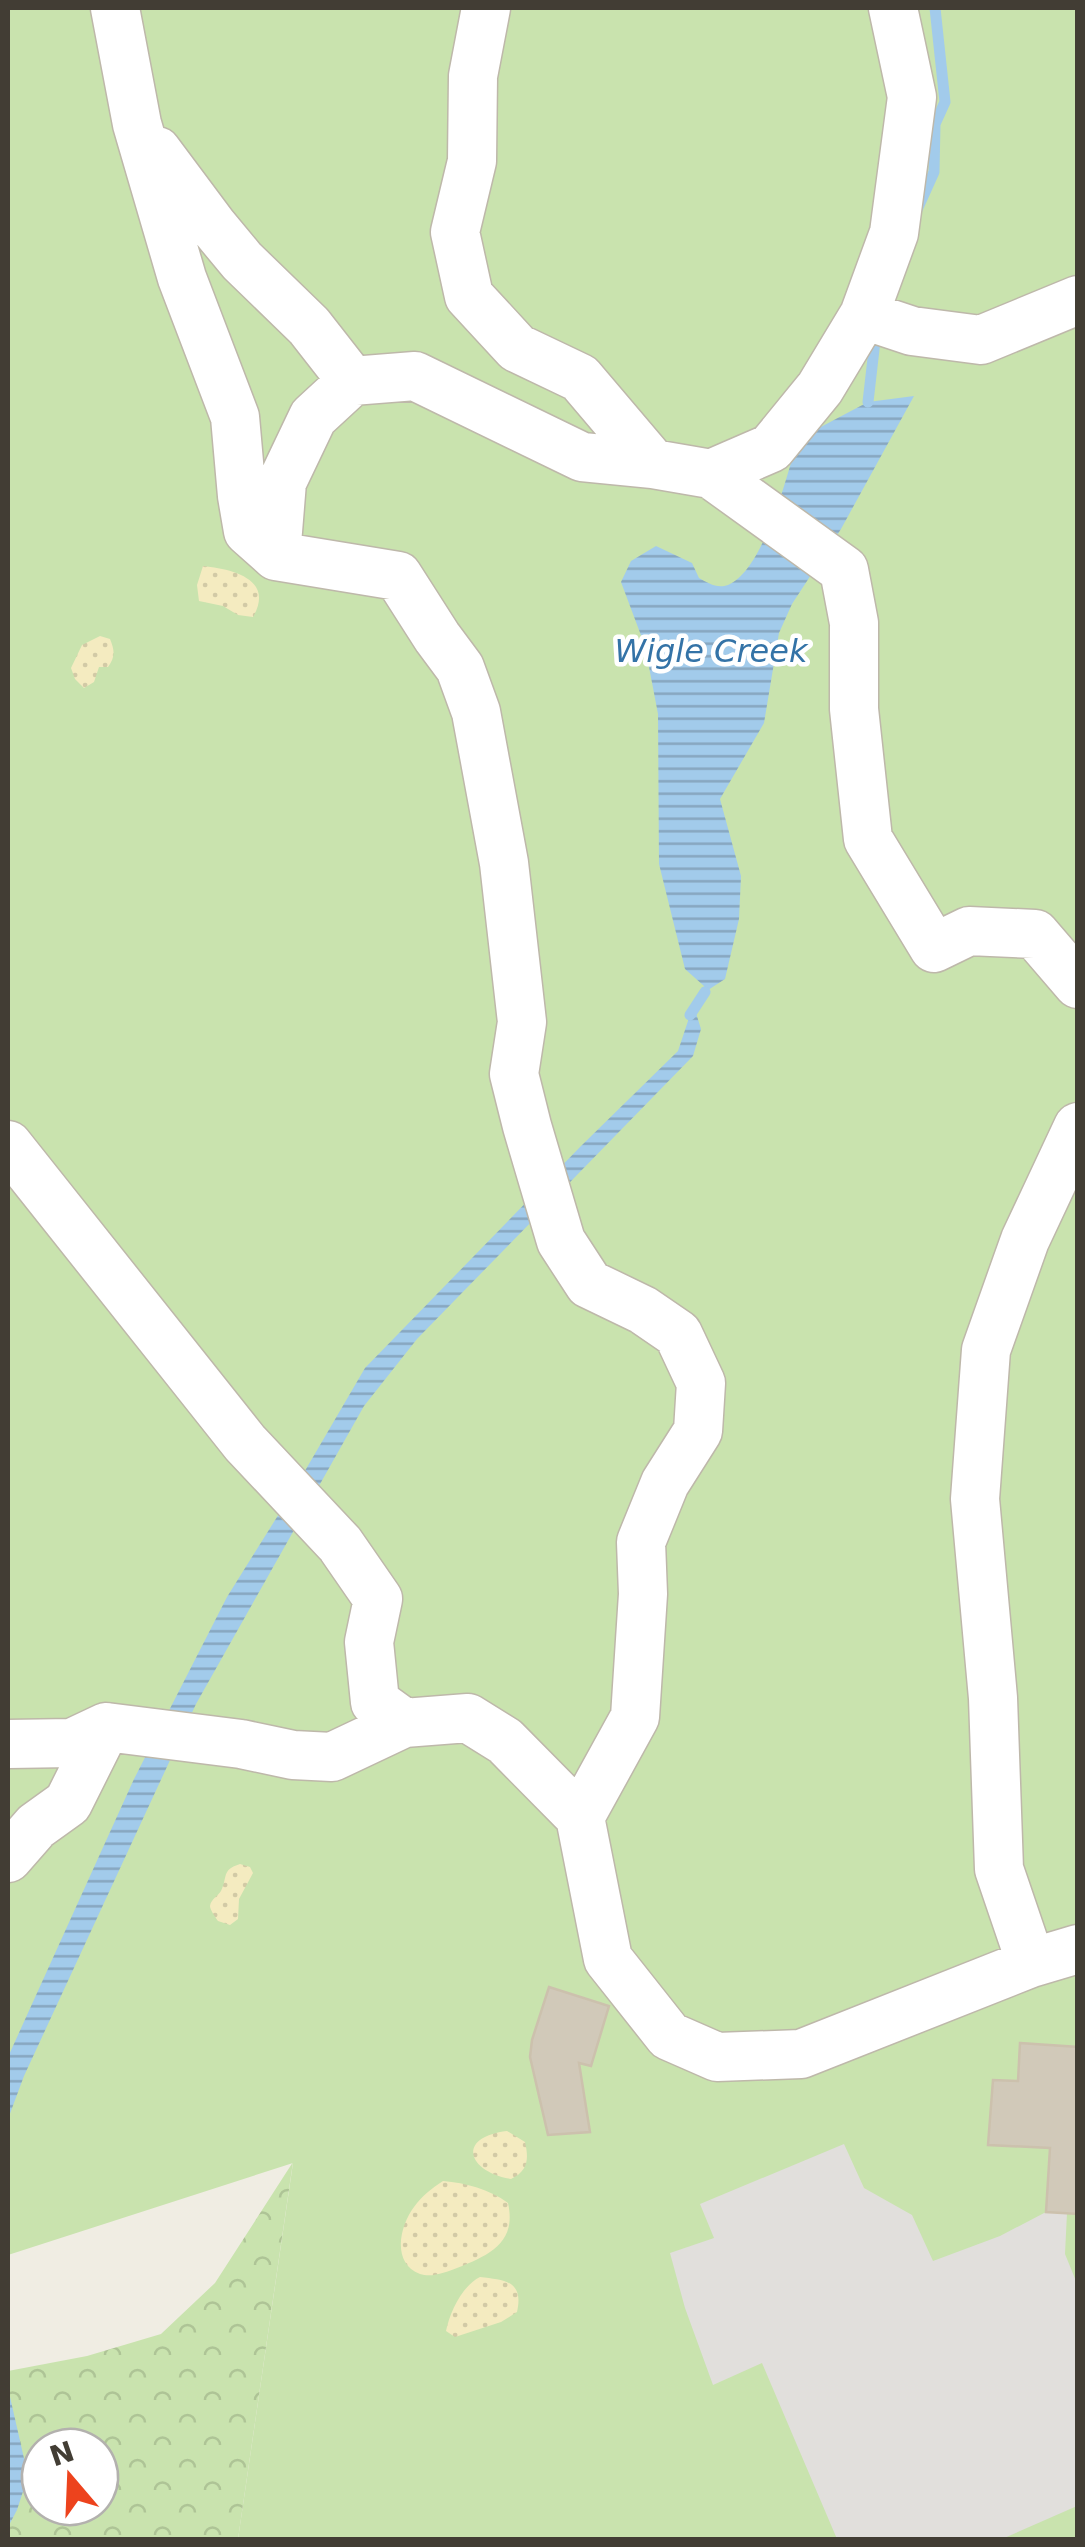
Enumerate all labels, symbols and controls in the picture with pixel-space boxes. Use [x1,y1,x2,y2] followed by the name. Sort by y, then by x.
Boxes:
[615,632,809,670] water label: Wigle Creek
[20,2427,120,2527] north arrow
[46,2434,78,2473] text: N

